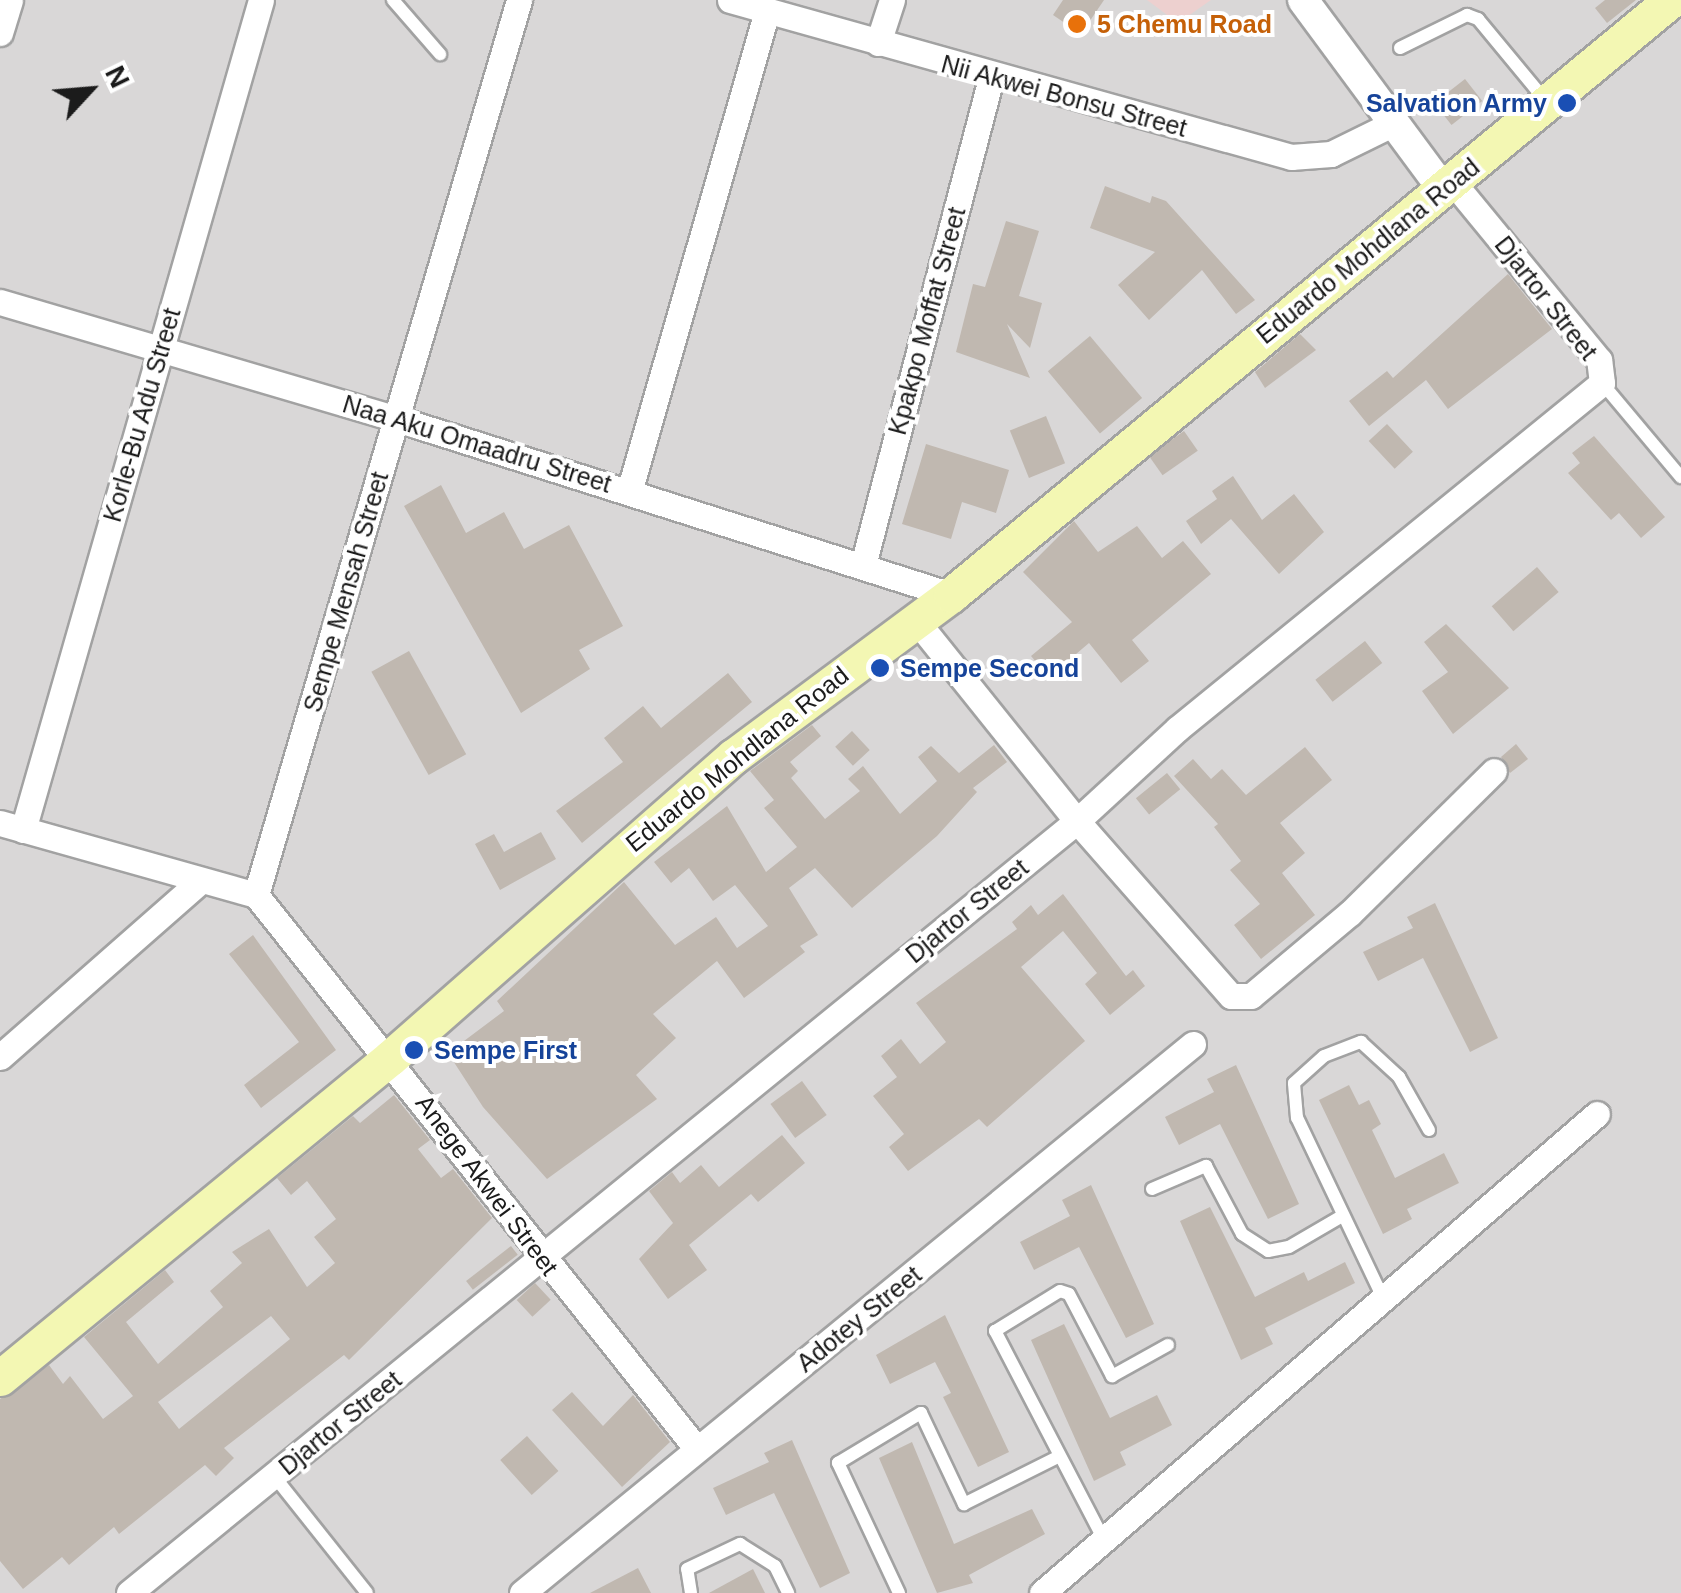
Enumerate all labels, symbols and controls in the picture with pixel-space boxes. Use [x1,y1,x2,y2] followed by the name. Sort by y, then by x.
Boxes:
[1097,9,1272,39] place label: 5 Chemu Road
[1066,13,1088,35] marker: 5 Chemu Road
[40,40,140,140] north arrow
[937,49,1191,143] street label: Nii Akwei Bonsu Street
[99,61,136,93] text: N
[1365,88,1547,118] place label: Salvation Army
[1556,92,1578,114] marker: Salvation Army
[1251,152,1485,350] street label: Eduardo Mohdlana Road
[882,204,972,438] street label: Kpakpo Moffat Street
[1488,230,1604,366] street label: Djartor Street
[97,304,187,526] street label: Korle-Bu Adu Street
[338,389,616,499] street label: Naa Aku Omaadru Street
[297,468,395,716] street label: Sempe Mensah Street
[900,653,1079,683] place label: Sempe Second
[869,657,891,679] marker: Sempe Second
[620,660,854,858] street label: Eduardo Mohdlana Road
[900,853,1034,969] street label: Djartor Street
[434,1035,577,1065] place label: Sempe First
[403,1039,425,1061] marker: Sempe First
[409,1088,565,1282] street label: Anege Akwei Street
[791,1260,927,1378] street label: Adotey Street
[273,1365,407,1481] street label: Djartor Street

